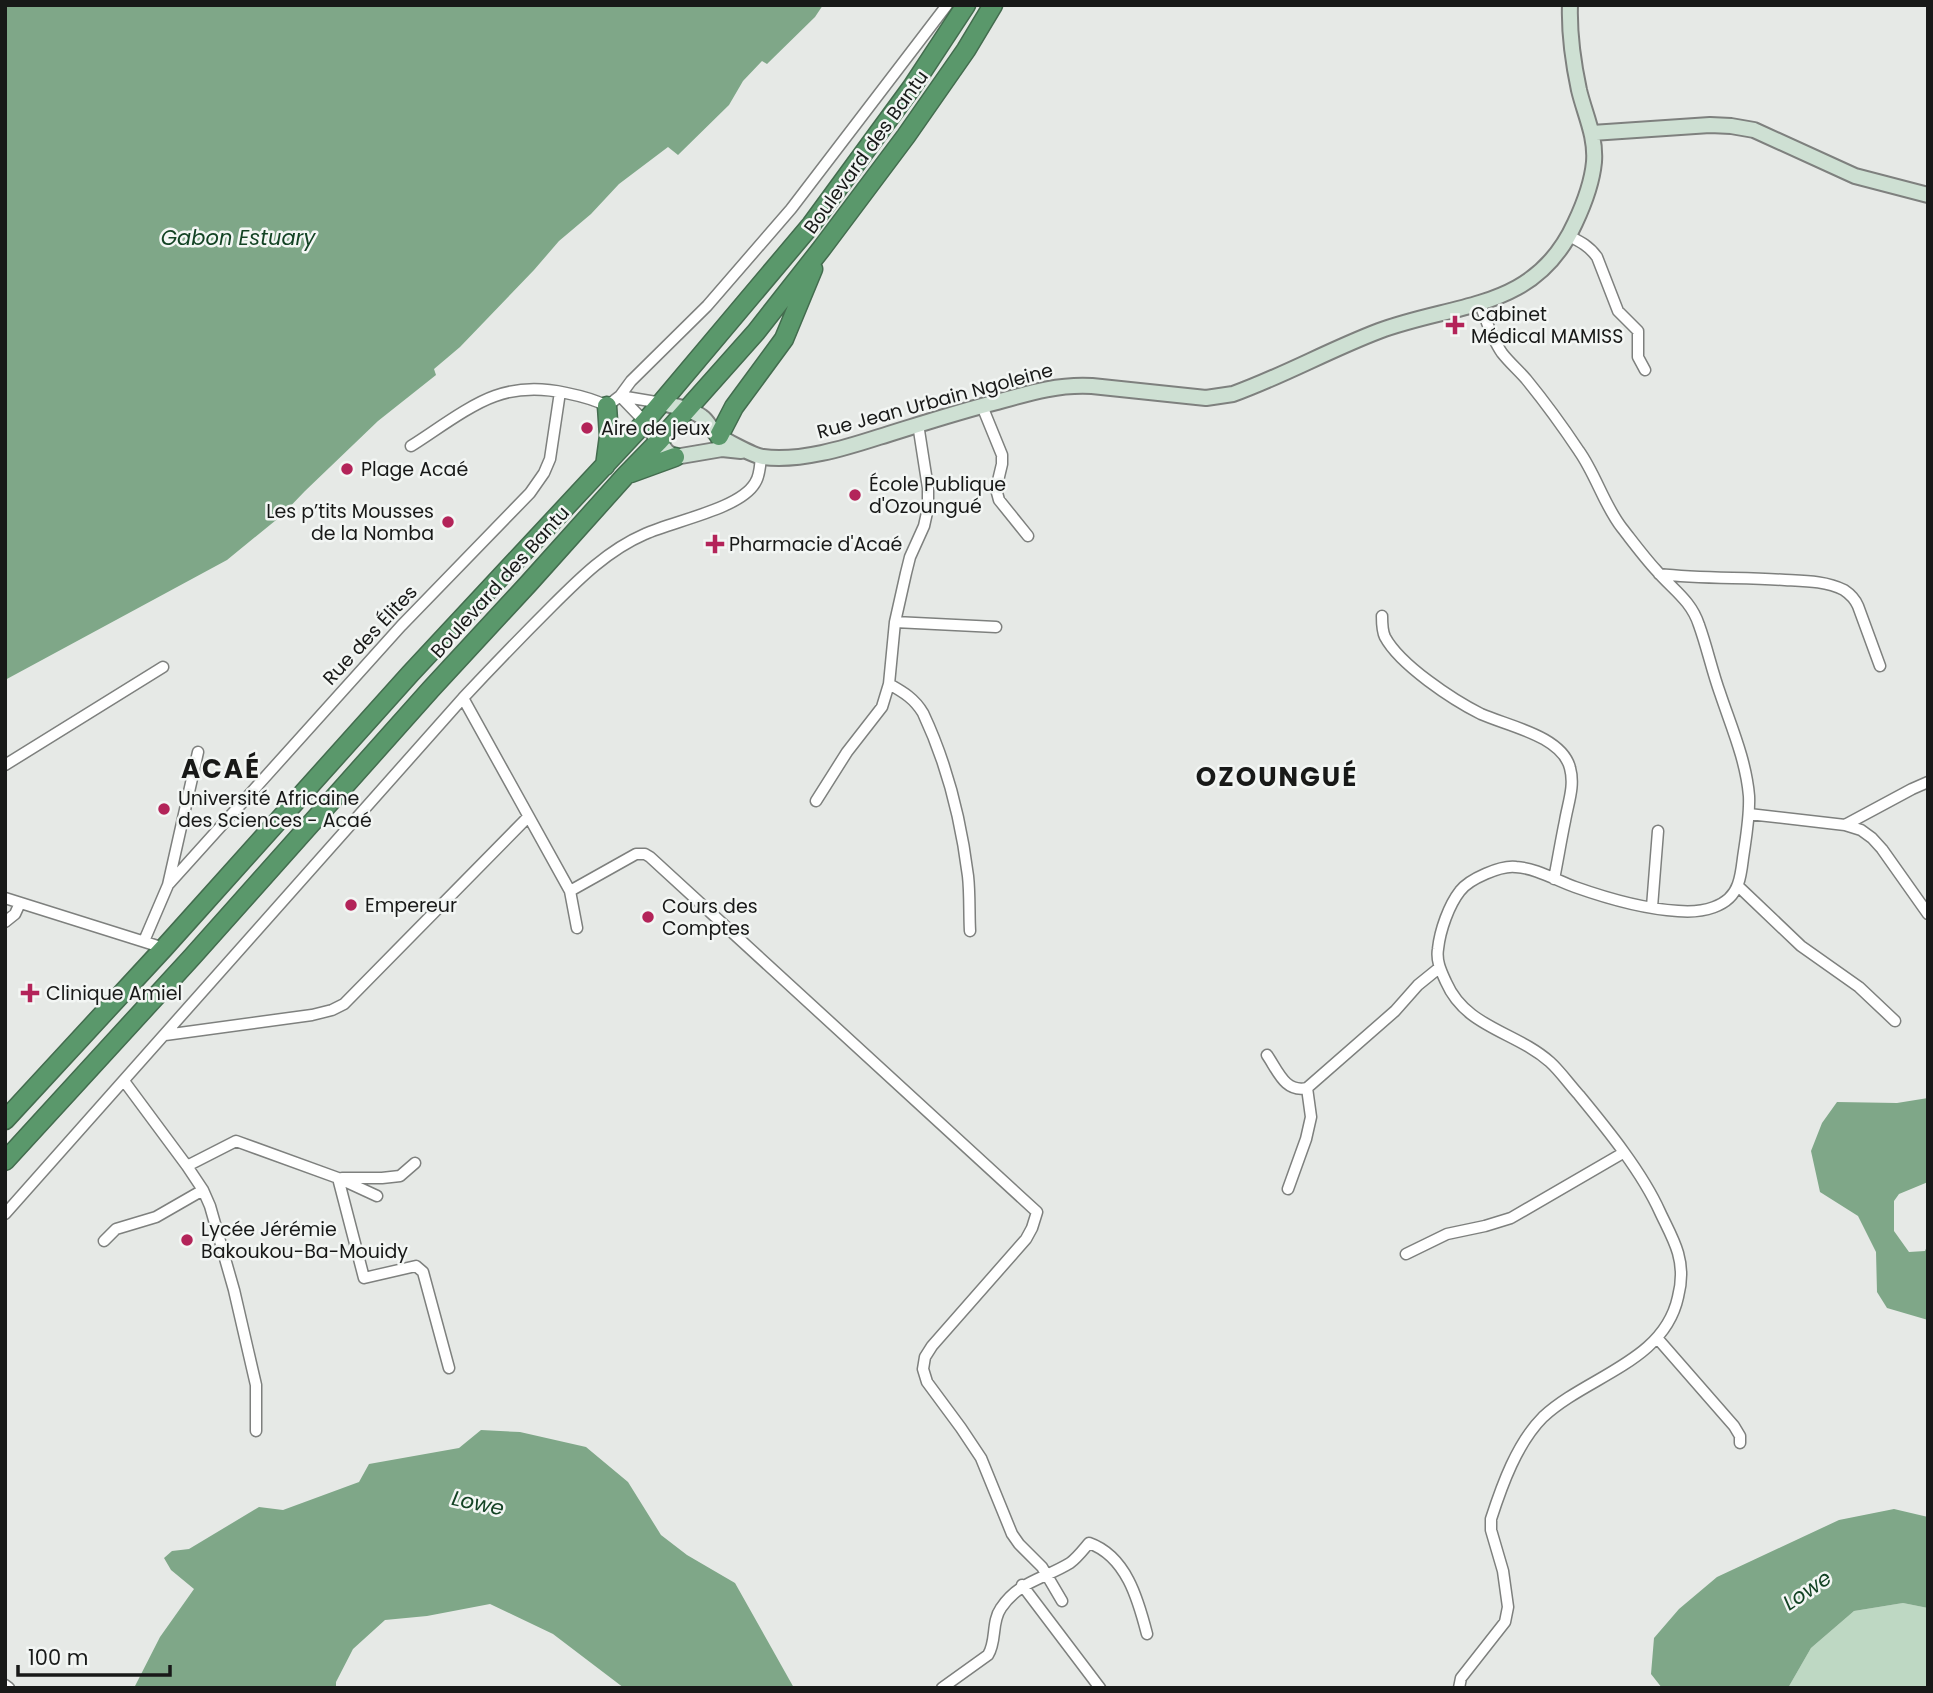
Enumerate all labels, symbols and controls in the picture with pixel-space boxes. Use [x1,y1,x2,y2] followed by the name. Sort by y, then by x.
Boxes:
[797,65,935,239] street label: Boulevard des Bantu
[161,223,316,252] water label: Gabon Estuary
[1471,301,1623,350] place label: Cabinet Médical MAMISS
[1445,315,1465,335] marker: Cabinet Médical MAMISS
[814,356,1056,446] street label: Rue Jean Urbain Ngoleine
[601,415,710,442] place label: Aire de jeux
[579,420,595,436] marker: Aire de jeux
[361,456,468,483] place label: Plage Acaé
[339,461,355,477] marker: Plage Acaé
[869,471,1006,520] place label: École Publique d'Ozoungué
[847,487,863,503] marker: École Publique d'Ozoungué
[266,498,434,547] place label: Les p’tits Mousses de la Nomba
[424,500,576,664] street label: Boulevard des Bantu
[440,514,456,530] marker: Les p’tits Mousses de la Nomba
[729,531,902,558] place label: Pharmacie d'Acaé
[707,536,723,552] marker: Pharmacie d'Acaé
[317,579,423,691] street label: Rue des Élites
[181,751,261,787] district label: ACAÉ
[1196,759,1358,795] district label: OZOUNGUÉ
[178,785,372,834] place label: Université Africaine des Sciences - Acaé
[156,801,172,817] marker: Université Africaine des Sciences - Acaé
[365,892,457,919] place label: Empereur
[662,893,758,942] place label: Cours des Comptes
[343,897,359,913] marker: Empereur
[640,909,656,925] marker: Cours des Comptes
[46,980,182,1007] place label: Clinique Amiel
[20,983,40,1003] marker: Clinique Amiel
[201,1216,408,1265] place label: Lycée Jérémie Bakoukou-Ba-Mouidy
[179,1232,195,1248] marker: Lycée Jérémie Bakoukou-Ba-Mouidy
[449,1483,507,1523] water label: Lowe
[1777,1563,1837,1617] water label: Lowe
[18,1634,170,1678] scale bar
[28,1643,88,1672] text: 100 m

